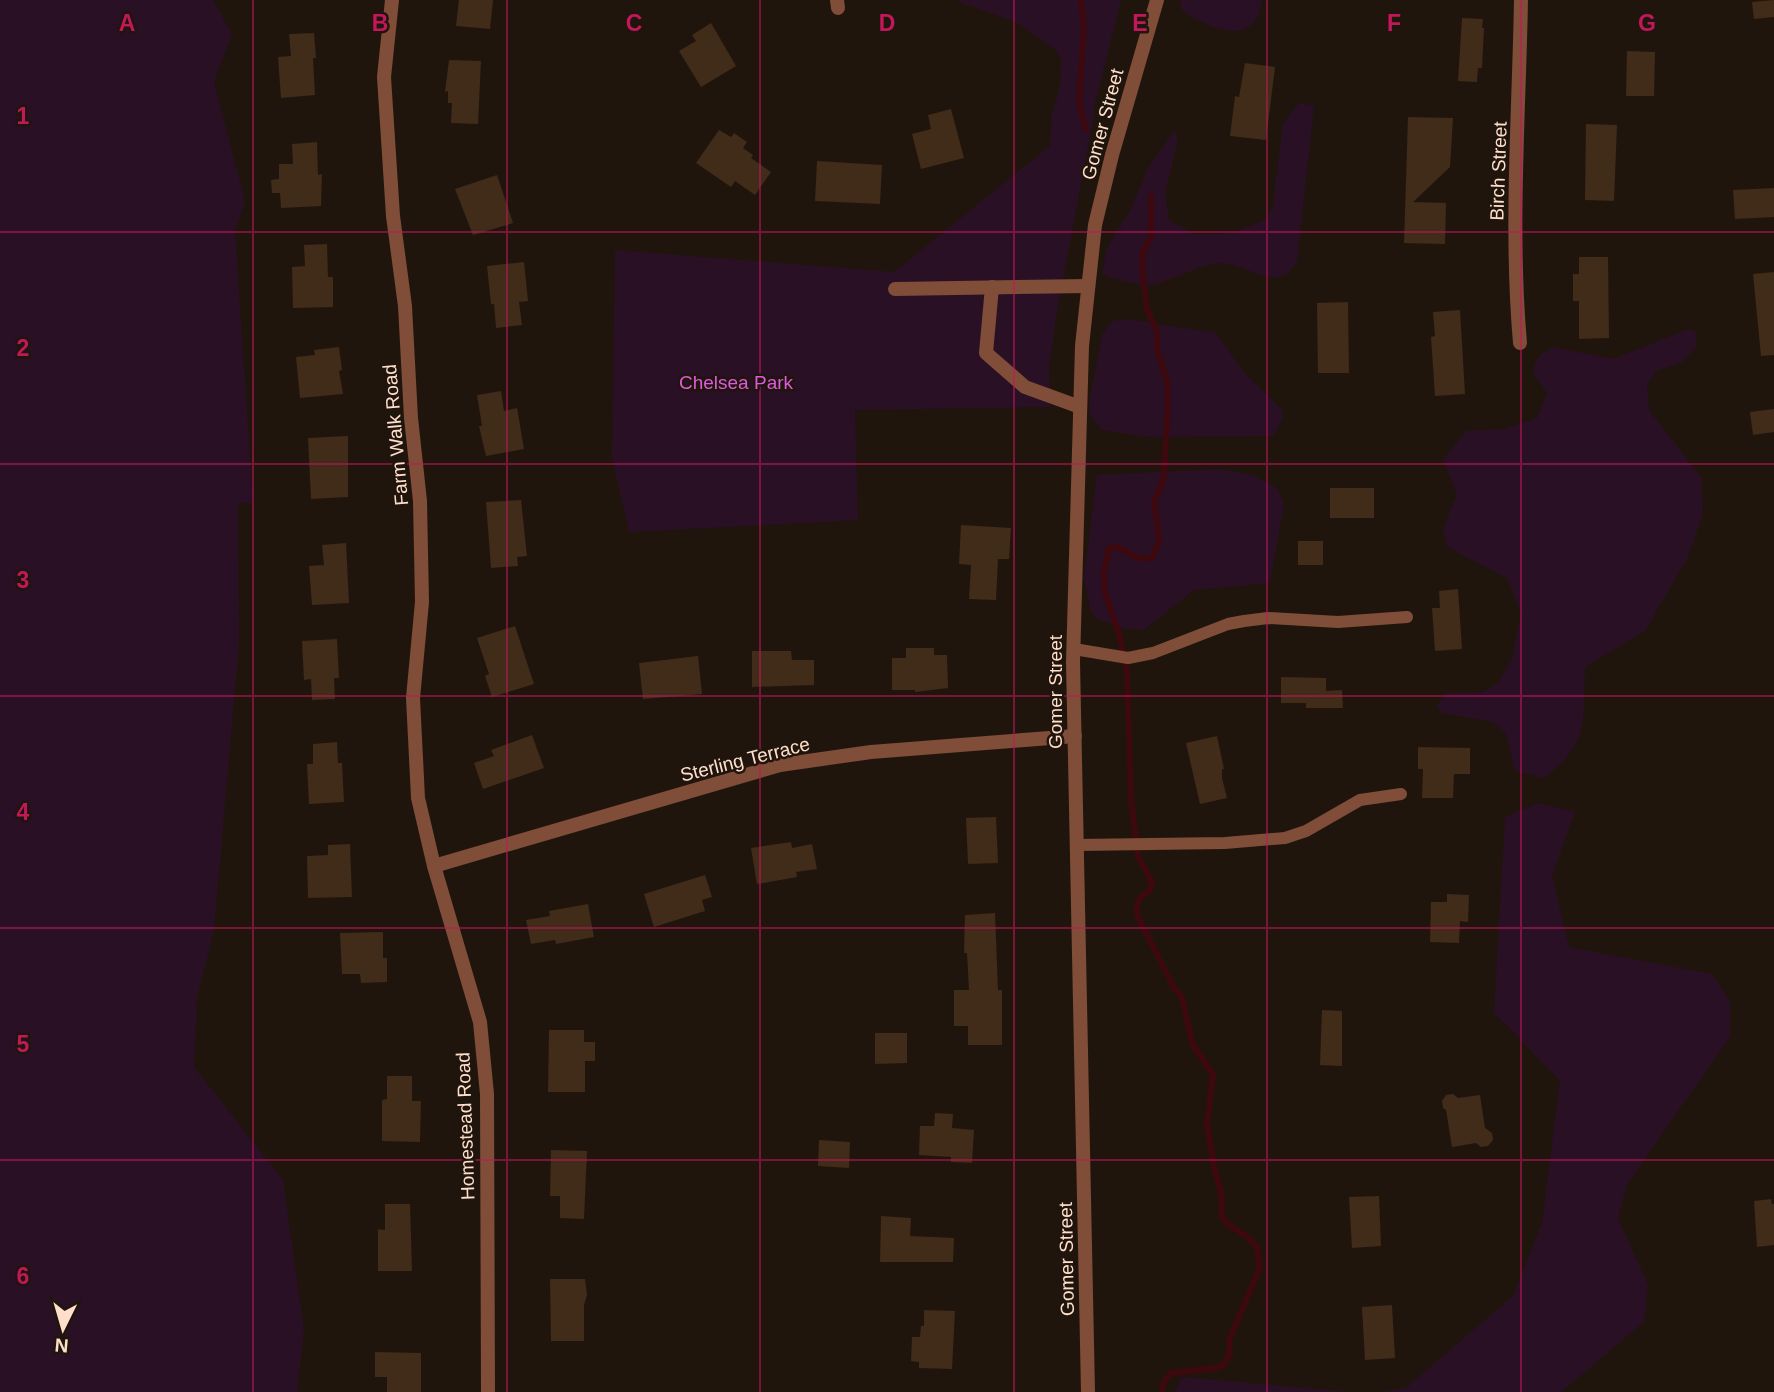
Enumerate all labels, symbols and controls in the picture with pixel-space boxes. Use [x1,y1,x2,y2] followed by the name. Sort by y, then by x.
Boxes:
[119,10,135,36] text: A
[372,10,388,36] text: B
[626,10,642,36] text: C
[879,10,895,36] text: D
[1132,10,1148,36] text: E
[1387,10,1401,36] text: F
[1638,10,1656,36] text: G
[1078,66,1128,182] street label: Gomer Street
[17,103,30,129] text: 1
[1486,120,1511,221] street label: Birch Street
[17,335,29,361] text: 2
[379,363,412,507] street label: Farm Walk Road
[679,372,794,393] park label: Chelsea Park
[17,567,29,593] text: 3
[1045,634,1066,749] street label: Gomer Street
[678,733,812,786] street label: Sterling Terrace
[17,799,30,825] text: 4
[17,1031,30,1057] text: 5
[452,1052,479,1200] street label: Homestead Road
[1055,1201,1078,1316] street label: Gomer Street
[17,1263,29,1289] text: 6
[28,1294,98,1364] north arrow
[54,1334,69,1356] text: N

